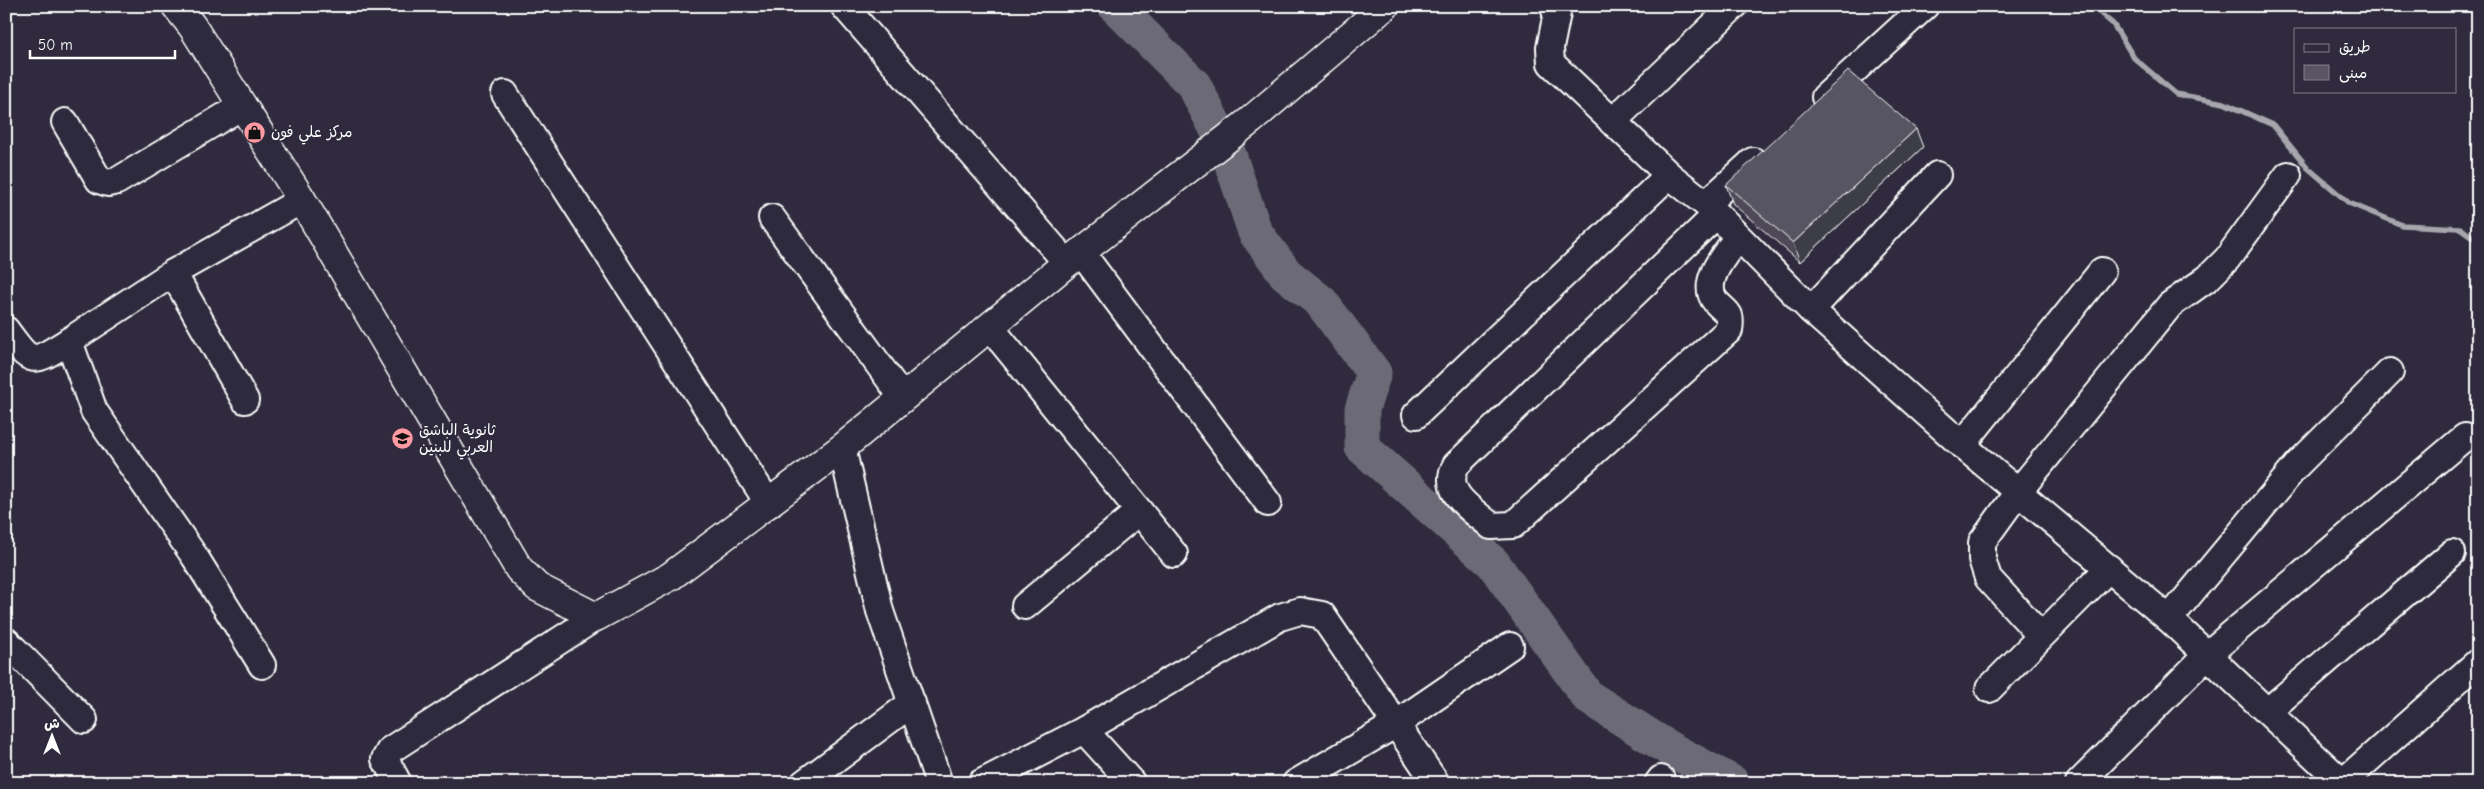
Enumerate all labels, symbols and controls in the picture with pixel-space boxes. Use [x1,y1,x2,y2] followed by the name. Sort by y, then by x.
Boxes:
[30,28,175,60] scale bar
[2294,28,2456,92] legend
[38,36,73,54] text: 50 m
[2339,38,2371,56] text: طريق
[2339,64,2367,83] text: مبنى
[243,120,267,144] shop icon: مركز علي فون
[271,123,353,145] place label: مركز علي فون
[419,421,496,460] place label: ثانوية الباشق العربي للبنين
[391,427,415,451] school or university icon: ثانوية الباشق العربي للبنين
[28,712,78,762] north arrow
[44,715,60,732] text: ش

